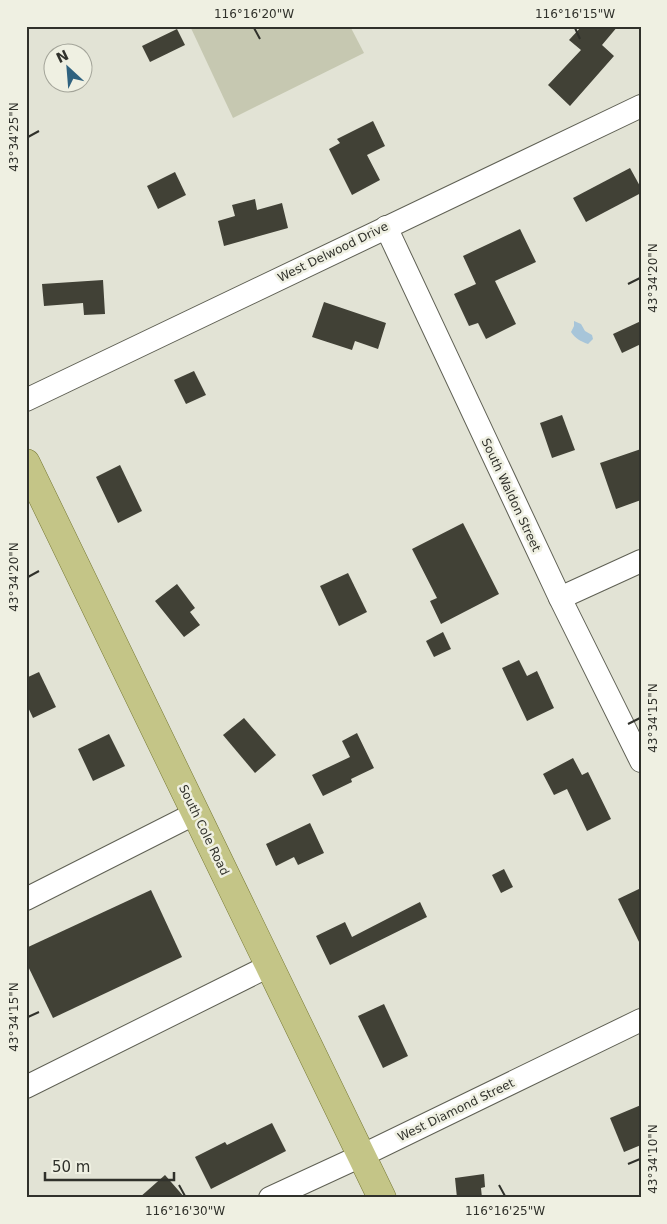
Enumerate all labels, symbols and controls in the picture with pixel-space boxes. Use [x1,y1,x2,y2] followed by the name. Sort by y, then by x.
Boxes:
[214,7,294,21] text: 116°16'20"W
[535,7,615,21] text: 116°16'15"W
[42,42,92,92] north arrow
[54,47,71,66] text: N
[7,102,21,172] text: 43°34'25"N
[275,219,391,285] street label: West Delwood Drive
[646,243,660,313] text: 43°34'20"N
[479,436,544,554] street label: South Waldon Street
[7,542,21,612] text: 43°34'20"N
[646,683,660,753] text: 43°34'15"N
[176,782,232,878] street label: South Cole Road
[7,982,21,1052] text: 43°34'15"N
[396,1076,517,1144] street label: West Diamond Street
[646,1124,660,1194] text: 43°34'10"N
[45,1149,174,1181] scale bar
[52,1158,90,1176] text: 50 m
[145,1204,225,1218] text: 116°16'30"W
[465,1204,545,1218] text: 116°16'25"W

